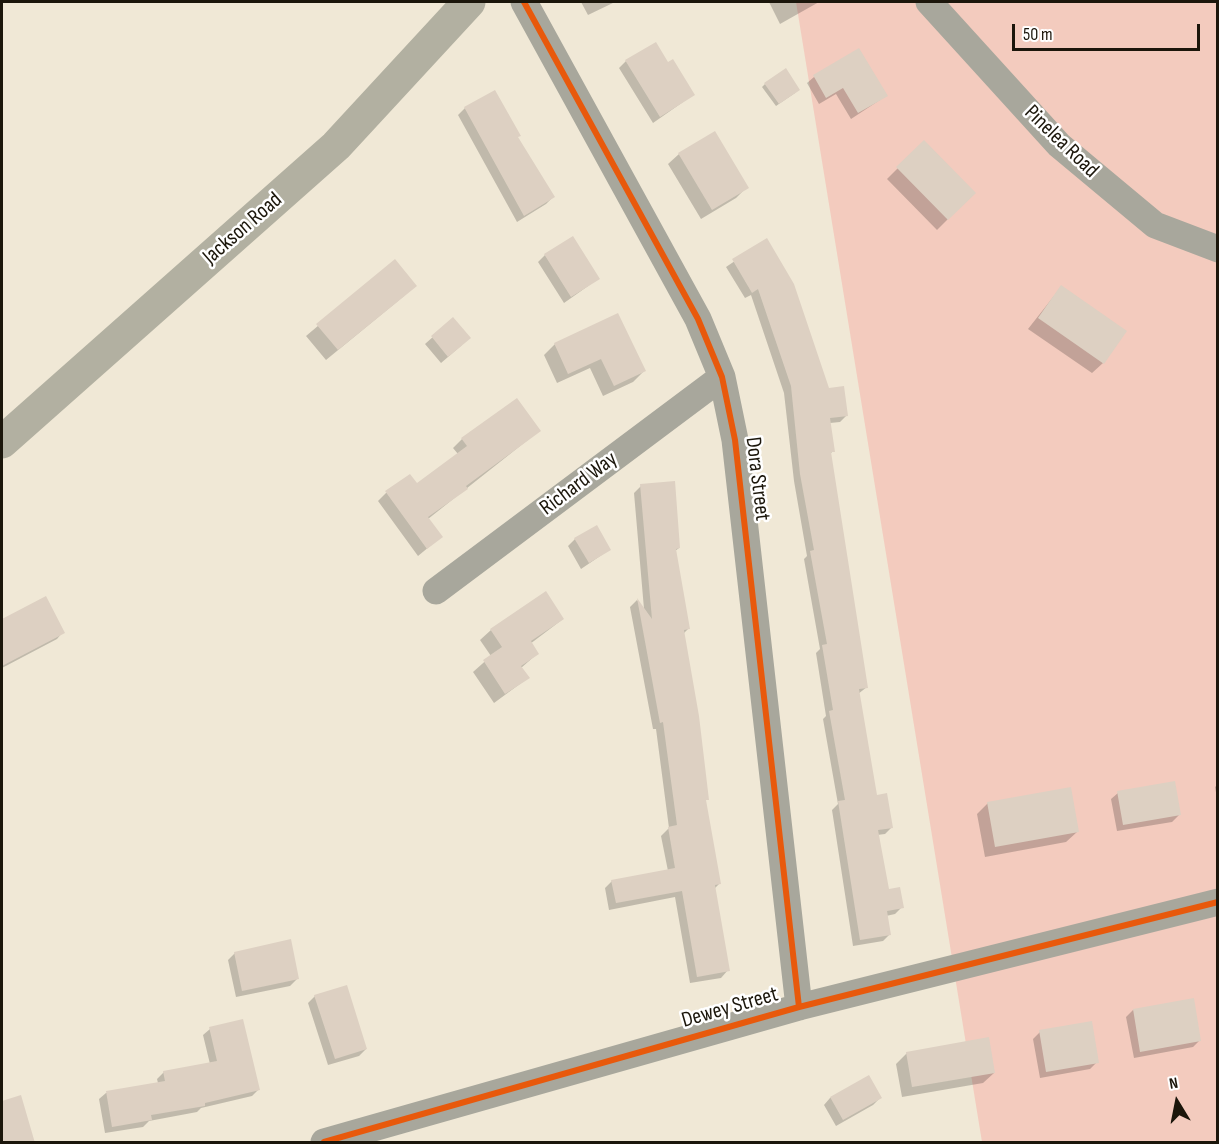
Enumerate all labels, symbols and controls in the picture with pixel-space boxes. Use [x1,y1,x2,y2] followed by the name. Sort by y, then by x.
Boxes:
[1015,12,1202,50] scale bar
[1023,24,1053,45] text: 50 m
[1018,100,1104,184] street label: Pinelea Road
[198,187,288,271] street label: Jackson Road
[739,436,775,522] street label: Dora Street
[535,446,623,522] street label: Richard Way
[679,982,781,1034] street label: Dewey Street
[1147,1072,1207,1132] north arrow
[1168,1074,1180,1094] text: N

